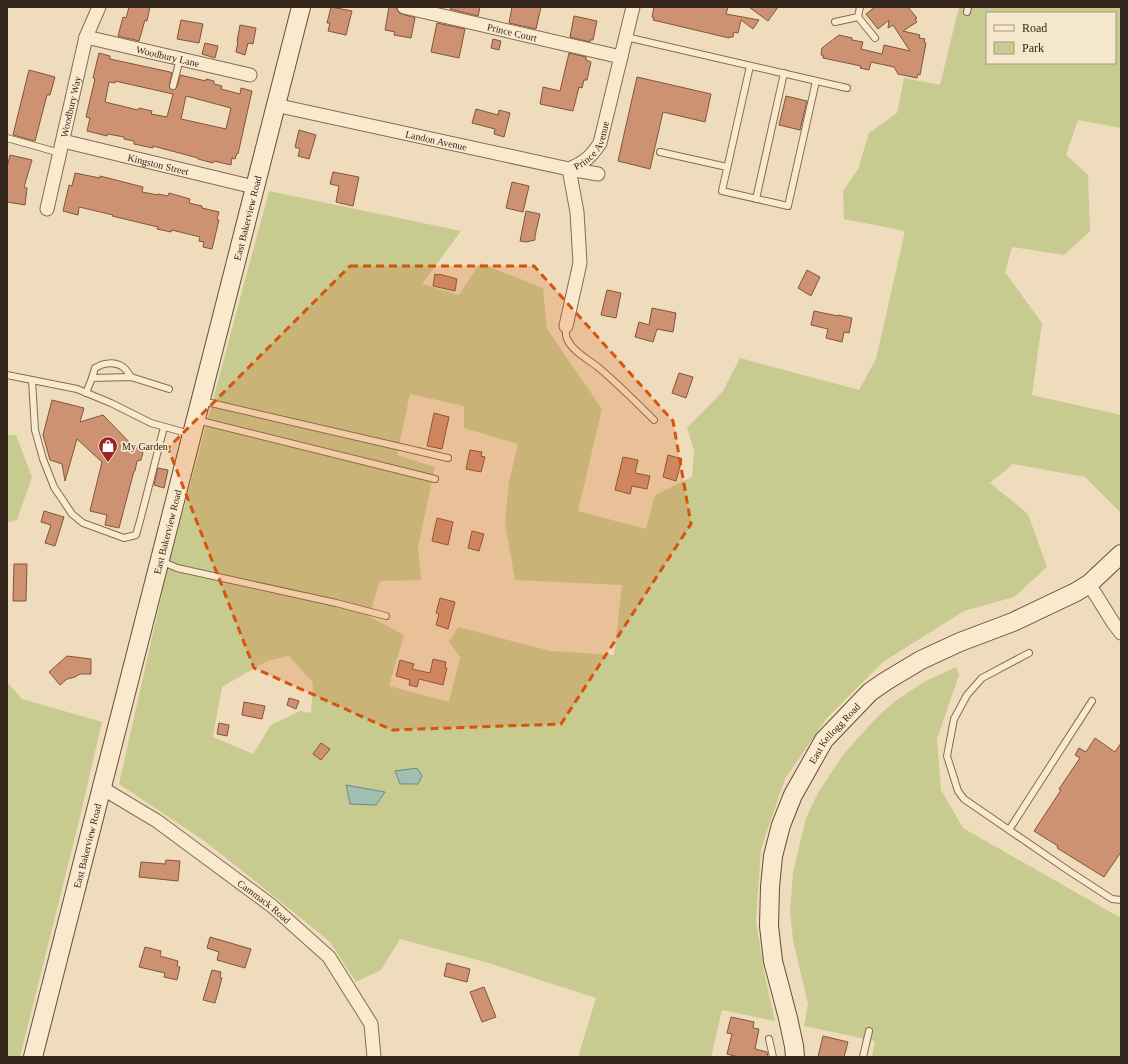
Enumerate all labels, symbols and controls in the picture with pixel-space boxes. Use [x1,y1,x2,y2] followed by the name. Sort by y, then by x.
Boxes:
[986,12,1116,64] legend
[486,21,538,44] street label: Prince Court
[1022,21,1047,35] text: Road
[1022,41,1044,55] text: Park
[135,44,201,69] street label: Woodbury Lane
[58,75,83,138] street label: Woodbury Way
[572,120,611,172] street label: Prince Avenue
[404,129,469,153] street label: Landon Avenue
[126,152,190,177] street label: Kingston Street
[232,175,264,261] street label: East Bakerview Road
[97,435,119,463] shop icon: My Garden
[122,441,168,452] place label: My Garden
[151,489,184,575] street label: East Bakerview Road
[807,701,862,766] street label: East Kellogg Road
[71,803,103,889] street label: East Bakerview Road
[235,877,292,926] street label: Cammack Road

